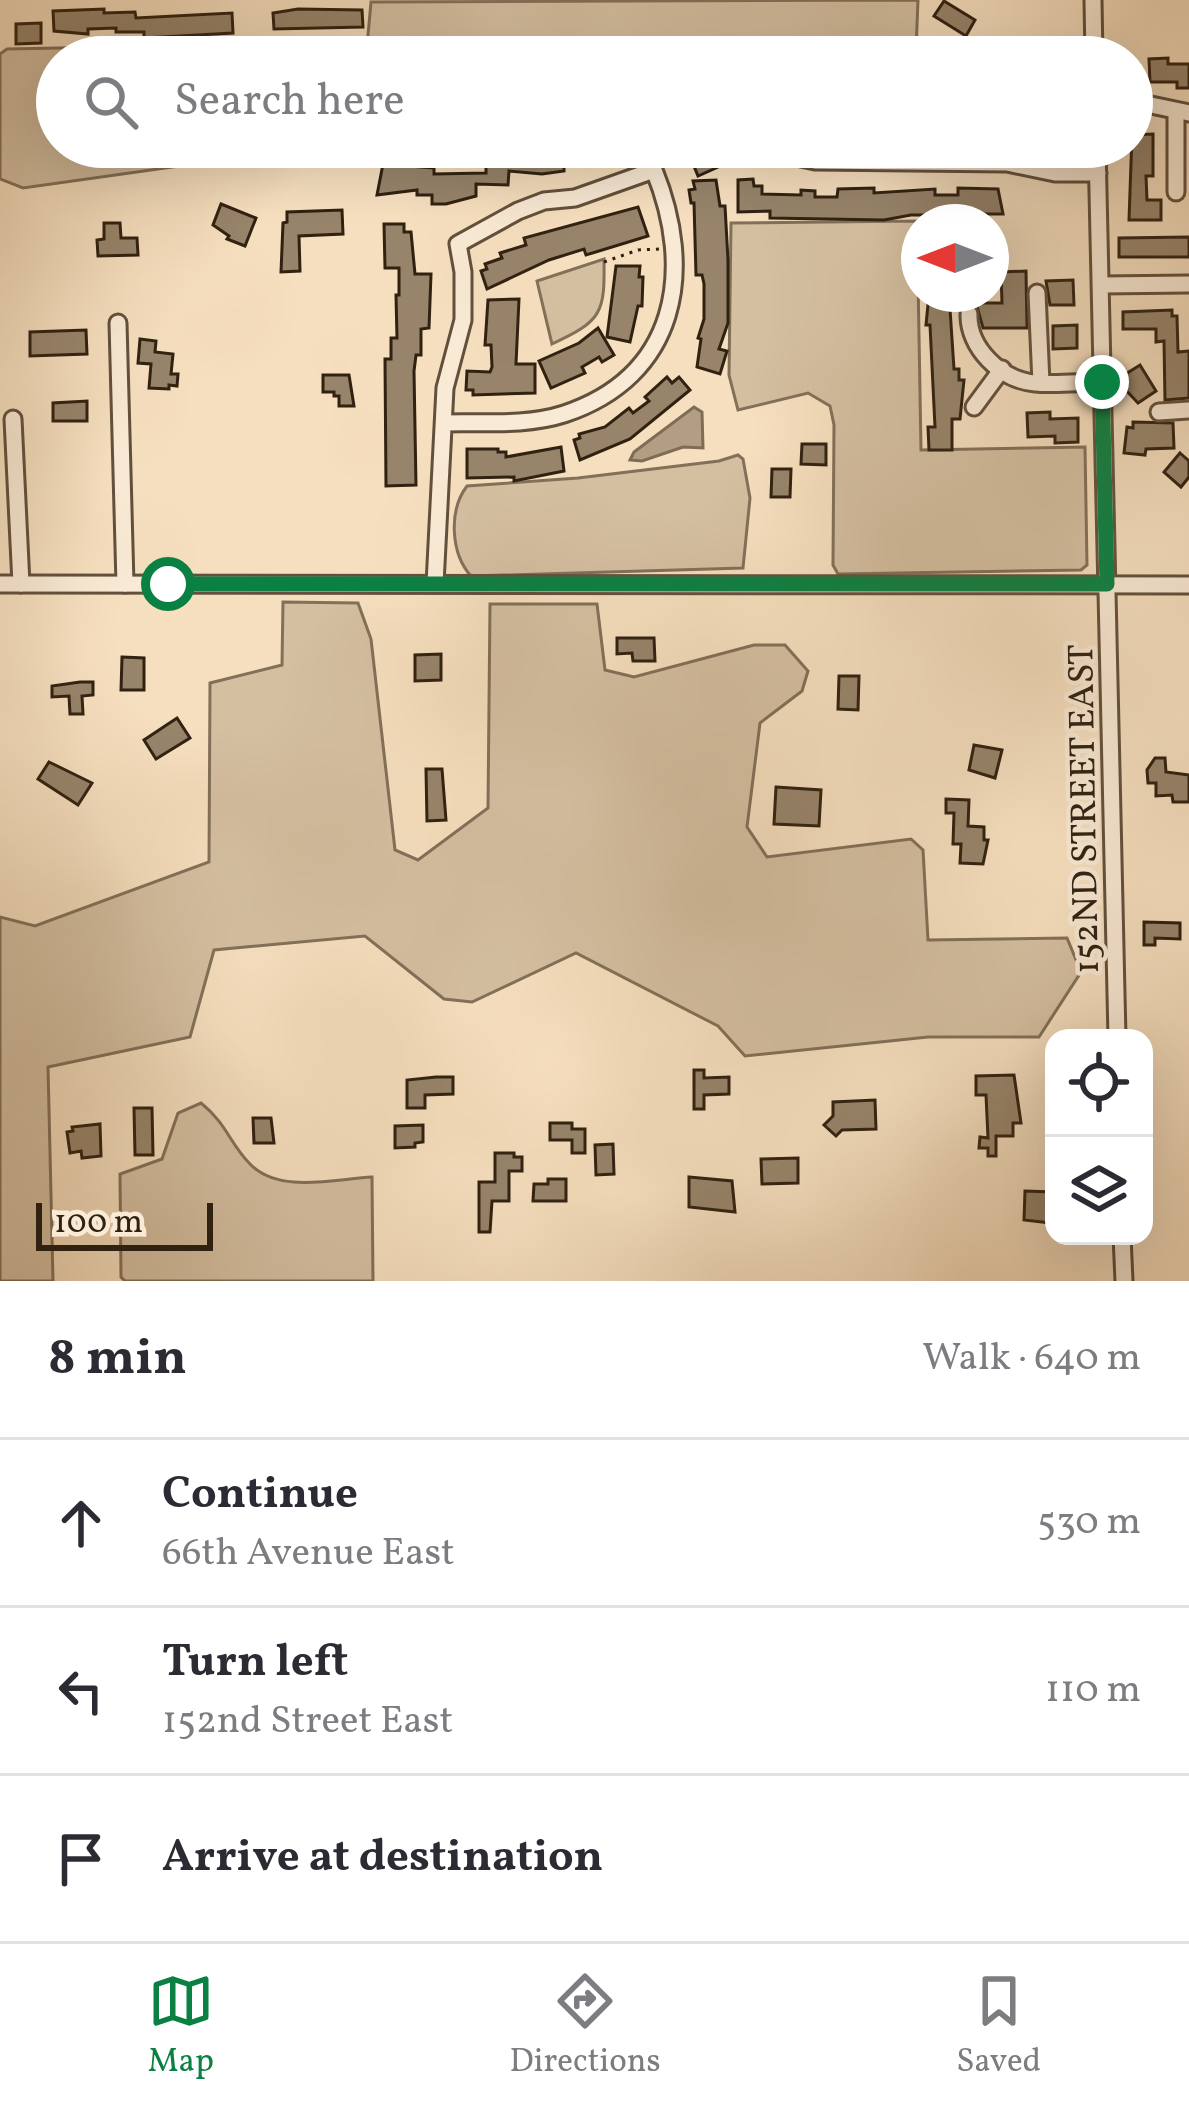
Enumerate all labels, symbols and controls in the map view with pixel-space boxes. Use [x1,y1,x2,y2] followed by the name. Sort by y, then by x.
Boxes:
[36,36,1153,168] search box
[78,69,144,135] icon: search
[174,71,405,134] text: Search here
[901,204,1009,312] north arrow
[1075,355,1129,409] route end
[141,557,195,611] route start
[1058,644,1114,974] street label: 152ND STREET EAST
[1045,1029,1153,1245] map controls
[1045,1029,1153,1137] button: locate
[1045,1137,1153,1245] button: layers
[36,1197,213,1250] scale bar
[54,1201,143,1247] text: 100 m
[48,1324,187,1395] text: 8 min
[922,1332,1141,1386] text: Walk · 640 m
[162,1464,358,1527] text: Continue
[48,1490,114,1556] icon: ahead
[1037,1496,1141,1550] text: 530 m
[162,1527,455,1581] text: 66th Avenue East
[162,1632,348,1695] text: Turn left
[48,1658,114,1724] icon: left
[1045,1664,1141,1718] text: 110 m
[162,1695,453,1749] text: 152nd Street East
[48,1826,114,1892] icon: arrive
[162,1827,603,1890] text: Arrive at destination
[148,1968,214,2086] tab: Map
[509,1968,661,2086] tab: Directions
[956,1968,1041,2086] tab: Saved

